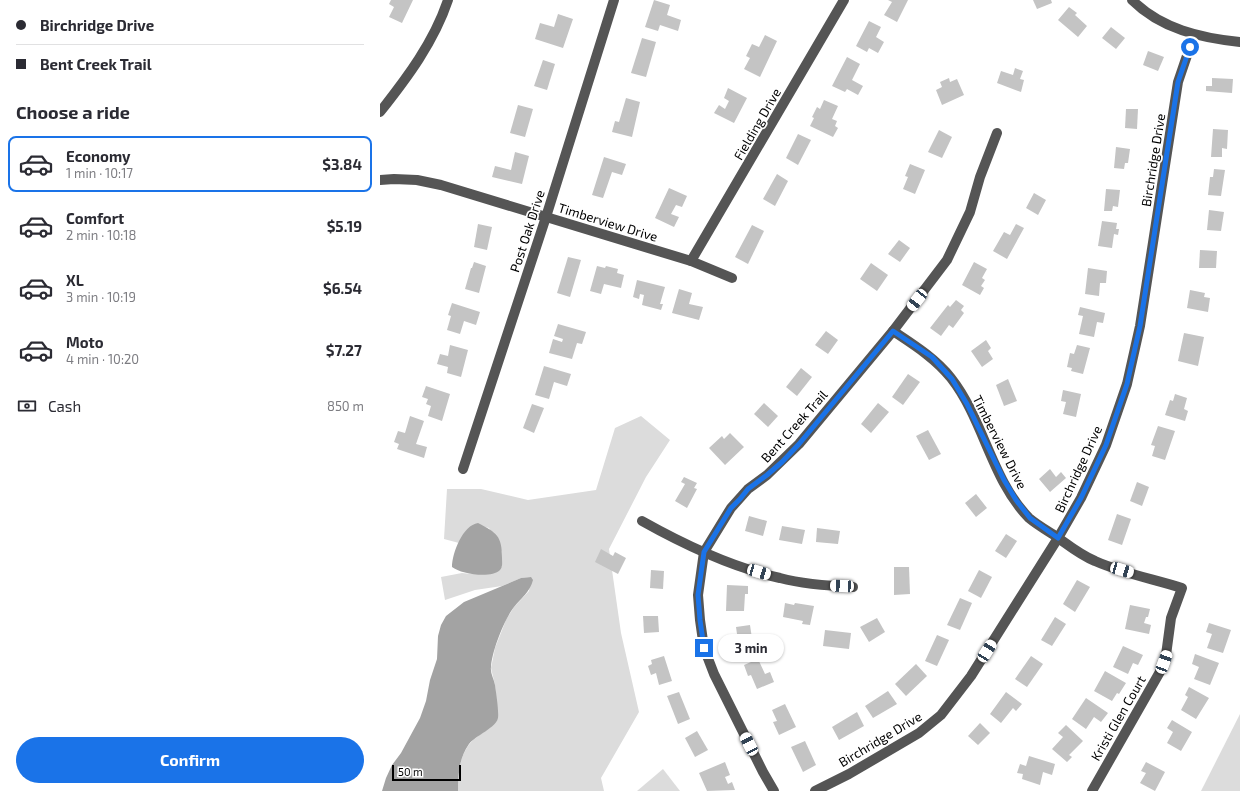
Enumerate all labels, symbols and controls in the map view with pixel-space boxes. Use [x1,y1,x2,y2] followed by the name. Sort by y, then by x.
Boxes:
[40,16,154,34] text: Birchridge Drive
[1181,38,1199,56] route start
[40,55,152,73] text: Bent Creek Trail
[730,85,784,163] street label: Fielding Drive
[16,101,130,123] text: Choose a ride
[1138,112,1168,208] street label: Birchridge Drive
[18,146,54,182] icon: car
[66,147,131,165] text: Economy
[322,155,362,173] text: $3.84
[66,165,133,181] text: 1 min · 10:17
[506,188,548,274] street label: Post Oak Drive
[556,199,660,245] street label: Timberview Drive
[18,208,54,244] icon: car
[66,209,124,227] text: Comfort
[327,217,362,235] text: $5.19
[66,227,136,243] text: 2 min · 10:18
[18,270,54,306] icon: car
[66,271,84,289] text: XL
[323,279,362,297] text: $6.54
[905,287,929,313] car
[66,289,136,305] text: 3 min · 10:19
[18,332,54,368] icon: car
[66,333,104,351] text: Moto
[326,341,362,359] text: $7.27
[66,351,139,367] text: 4 min · 10:20
[757,386,831,465] street label: Bent Creek Trail
[969,392,1031,492] street label: Timberview Drive
[16,395,38,417] icon: cash
[48,397,81,415] text: Cash
[327,398,364,414] text: 850 m
[1051,423,1105,515] street label: Birchridge Drive
[1109,561,1135,579] car
[746,563,772,581] car
[830,579,854,593] car
[718,634,784,662] callout: 3 min
[976,638,998,664] car
[695,639,713,657] route end
[734,640,768,656] text: 3 min
[1154,649,1174,675] car
[1087,673,1149,763] street label: Kristi Glen Court
[836,708,924,770] street label: Birchridge Drive
[738,731,760,757] car
[16,737,364,783] button: Confirm
[392,763,461,782] scale bar
[398,765,423,778] text: 50 m

